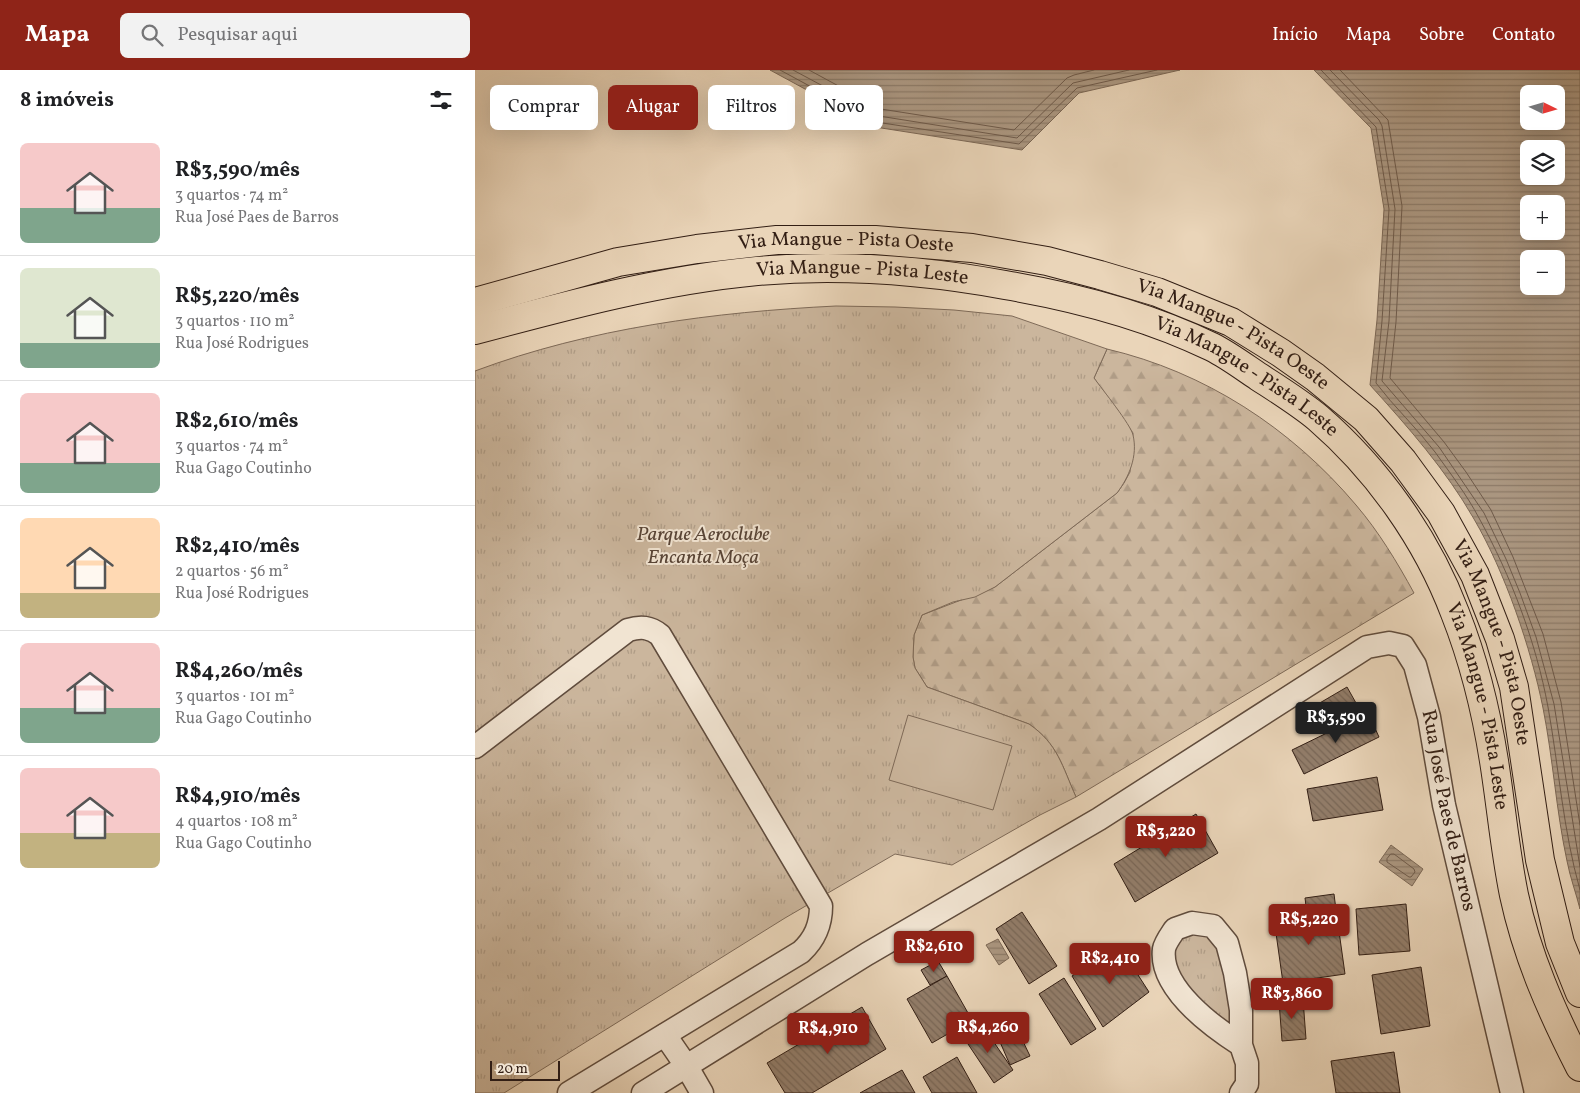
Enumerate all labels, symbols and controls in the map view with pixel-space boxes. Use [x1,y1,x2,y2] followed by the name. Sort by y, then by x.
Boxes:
[120,13,470,58] search box
[25,18,90,52] text: Mapa
[138,21,166,49] icon: search
[178,22,298,48] text: Pesquisar aqui
[1272,23,1318,48] text: Início
[1346,23,1391,48] text: Mapa
[1419,23,1464,48] text: Sobre
[1492,23,1555,48] text: Contato
[490,85,598,130] chip: Comprar
[608,85,698,130] chip: Alugar
[708,85,795,130] chip: Filtros
[805,85,883,130] chip: Novo
[1520,85,1565,130] north arrow
[1520,85,1565,295] map controls
[20,86,114,115] text: 8 imóveis
[427,86,455,114] icon: filters
[1520,140,1565,185] button: layers
[175,156,300,185] text: R$3,590/mês
[60,163,120,223] icon: home
[175,185,288,207] text: 3 quartos · 74 m²
[1520,195,1565,240] button: +
[175,207,339,229] text: Rua José Paes de Barros
[737,226,955,260] street label: Via Mangue - Pista Oeste
[1520,250,1565,295] button: −
[755,254,970,293] street label: Via Mangue - Pista Leste
[1133,273,1335,397] street label: Via Mangue - Pista Oeste
[175,282,300,311] text: R$5,220/mês
[60,288,120,348] icon: home
[1150,310,1345,444] street label: Via Mangue - Pista Leste
[175,311,295,333] text: 3 quartos · 110 m²
[175,333,309,355] text: Rua José Rodrigues
[175,407,299,436] text: R$2,610/mês
[60,413,120,473] icon: home
[175,436,288,458] text: 3 quartos · 74 m²
[175,458,312,480] text: Rua Gago Coutinho
[636,521,770,572] park label: Parque Aeroclube Encanta Moça
[175,532,300,561] text: R$2,410/mês
[1444,535,1537,747] street label: Via Mangue - Pista Oeste
[60,538,120,598] icon: home
[175,561,289,583] text: 2 quartos · 56 m²
[175,583,309,605] text: Rua José Rodrigues
[1438,599,1515,811] street label: Via Mangue - Pista Leste
[175,657,303,686] text: R$4,260/mês
[60,663,120,723] icon: home
[175,686,295,708] text: 3 quartos · 101 m²
[1290,702,1382,744] pin: R$3,590
[1306,707,1366,729] text: R$3,590
[1414,707,1483,914] street label: Rua José Paes de Barros
[175,708,312,730] text: Rua Gago Coutinho
[175,782,300,811] text: R$4,910/mês
[60,788,120,848] icon: home
[175,811,298,833] text: 4 quartos · 108 m²
[1120,816,1212,858] pin: R$3,220
[1136,821,1196,843] text: R$3,220
[175,833,312,855] text: Rua Gago Coutinho
[1263,904,1355,946] pin: R$5,220
[1280,909,1338,931] text: R$5,220
[888,930,980,973] pin: R$2,610
[905,936,963,958] text: R$2,610
[1064,942,1156,985] pin: R$2,410
[1080,948,1140,970] text: R$2,410
[1246,978,1338,1020] pin: R$3,860
[1262,983,1322,1005] text: R$3,860
[782,1012,874,1055] pin: R$4,910
[942,1012,1034,1054] pin: R$4,260
[957,1017,1019,1039] text: R$4,260
[798,1018,858,1040] text: R$4,910
[490,1058,560,1081] scale bar
[497,1060,528,1079] text: 20 m

